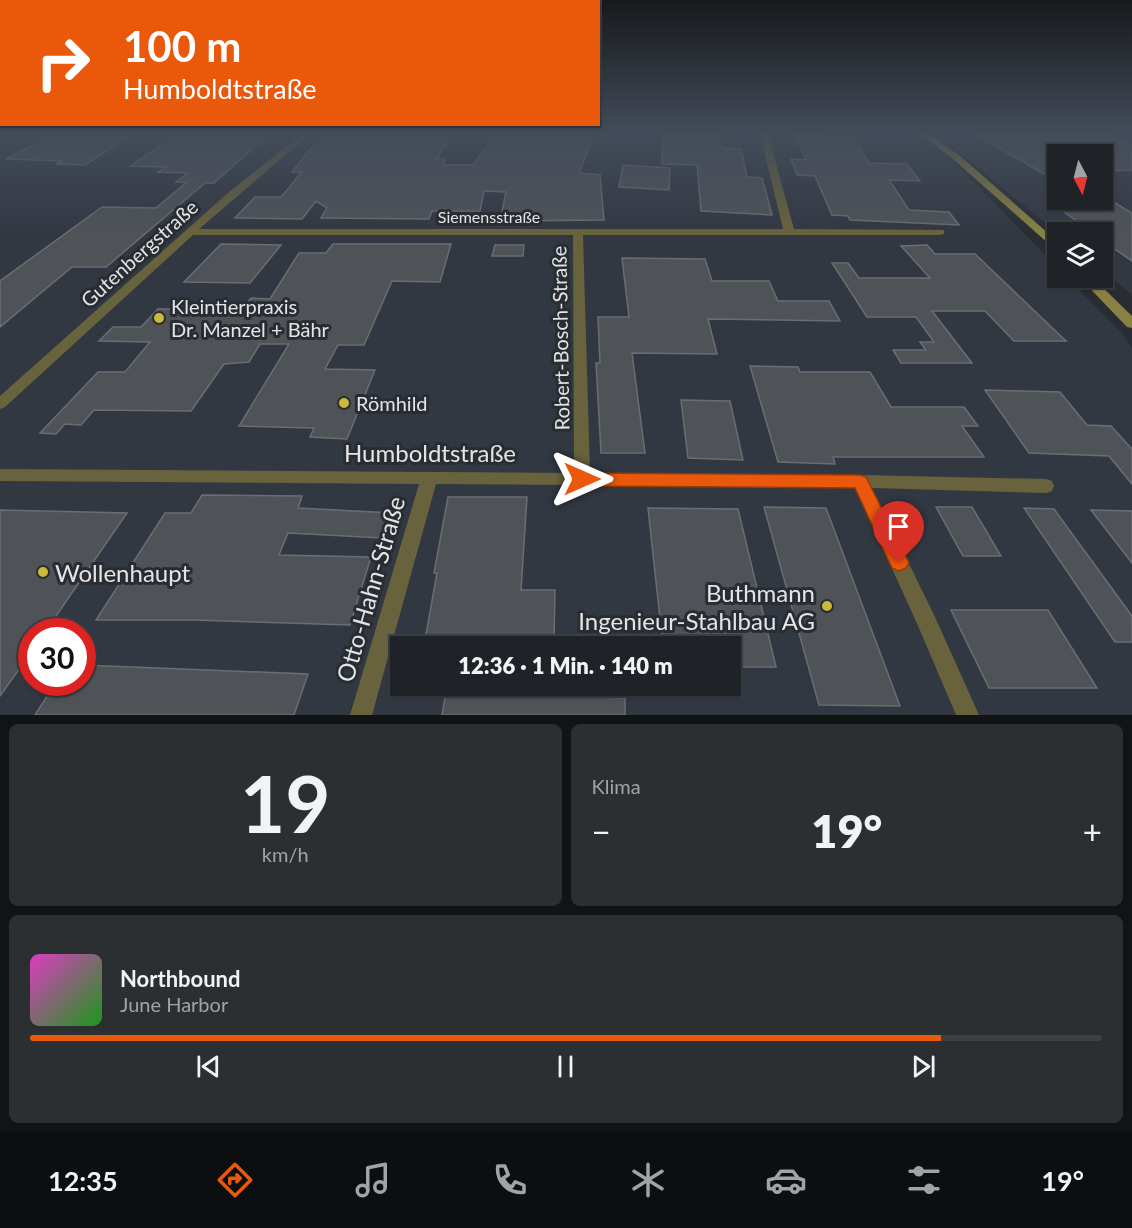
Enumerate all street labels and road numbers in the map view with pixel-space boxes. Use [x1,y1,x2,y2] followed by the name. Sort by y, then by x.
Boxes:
[76,194,202,312] street label: Gutenbergstraße
[438,207,540,226] street label: Siemensstraße
[546,246,574,430] street label: Robert-Bosch-Straße
[344,438,516,467] street label: Humboldtstraße
[330,493,410,685] street label: Otto-Hahn-Straße

